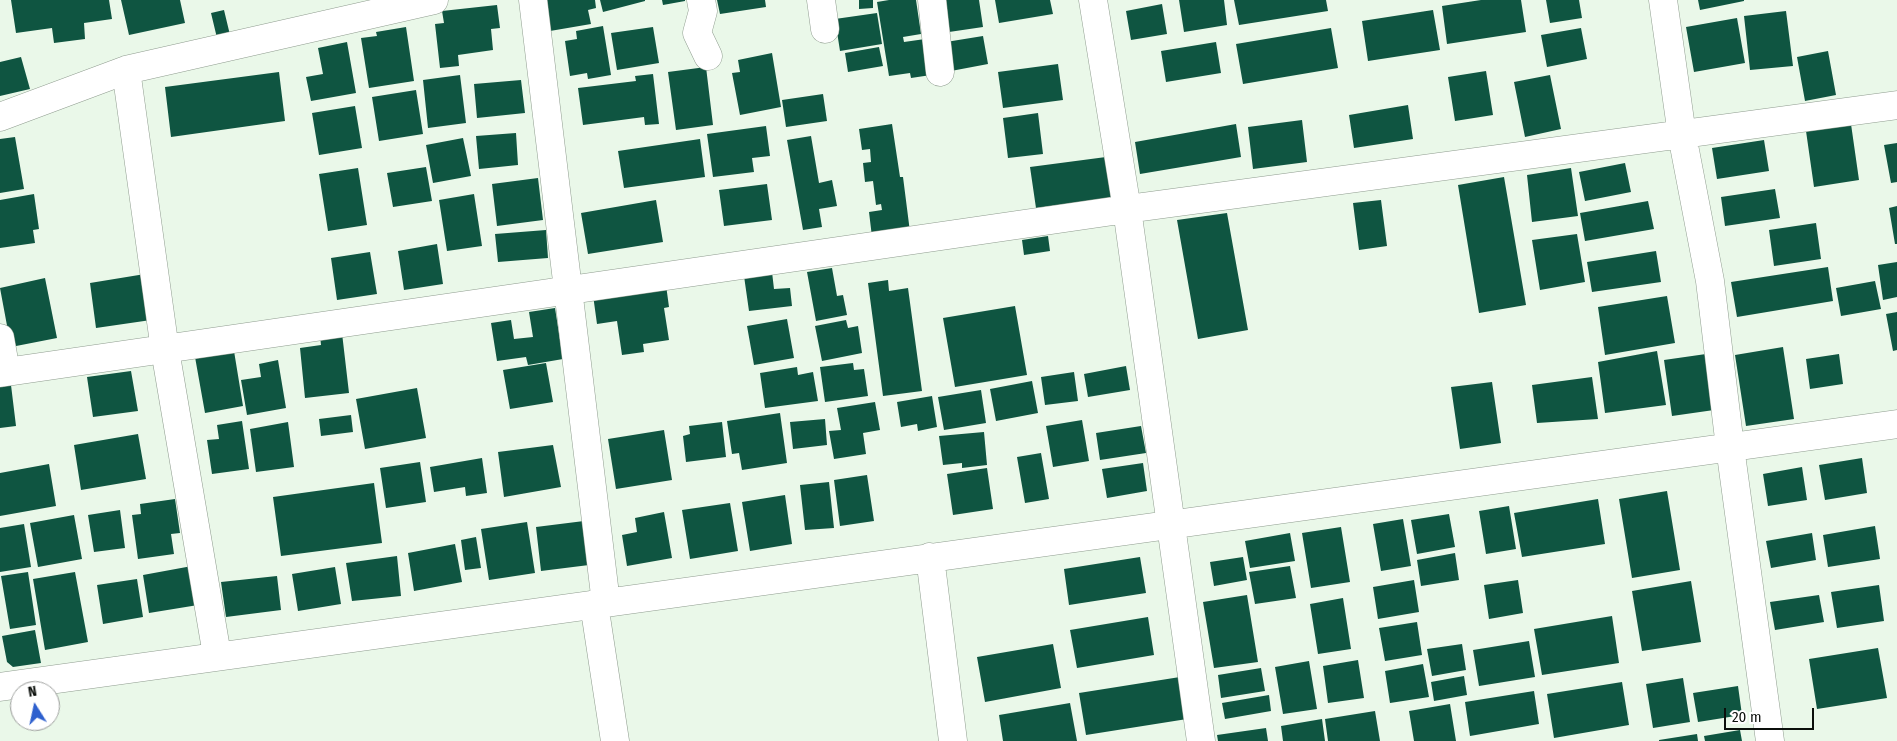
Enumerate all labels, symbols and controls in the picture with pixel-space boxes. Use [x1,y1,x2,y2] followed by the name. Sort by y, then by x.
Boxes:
[10,681,60,731] north arrow
[27,683,38,701] text: N
[1727,698,1817,730] scale bar
[1732,708,1762,726] text: 20 m

